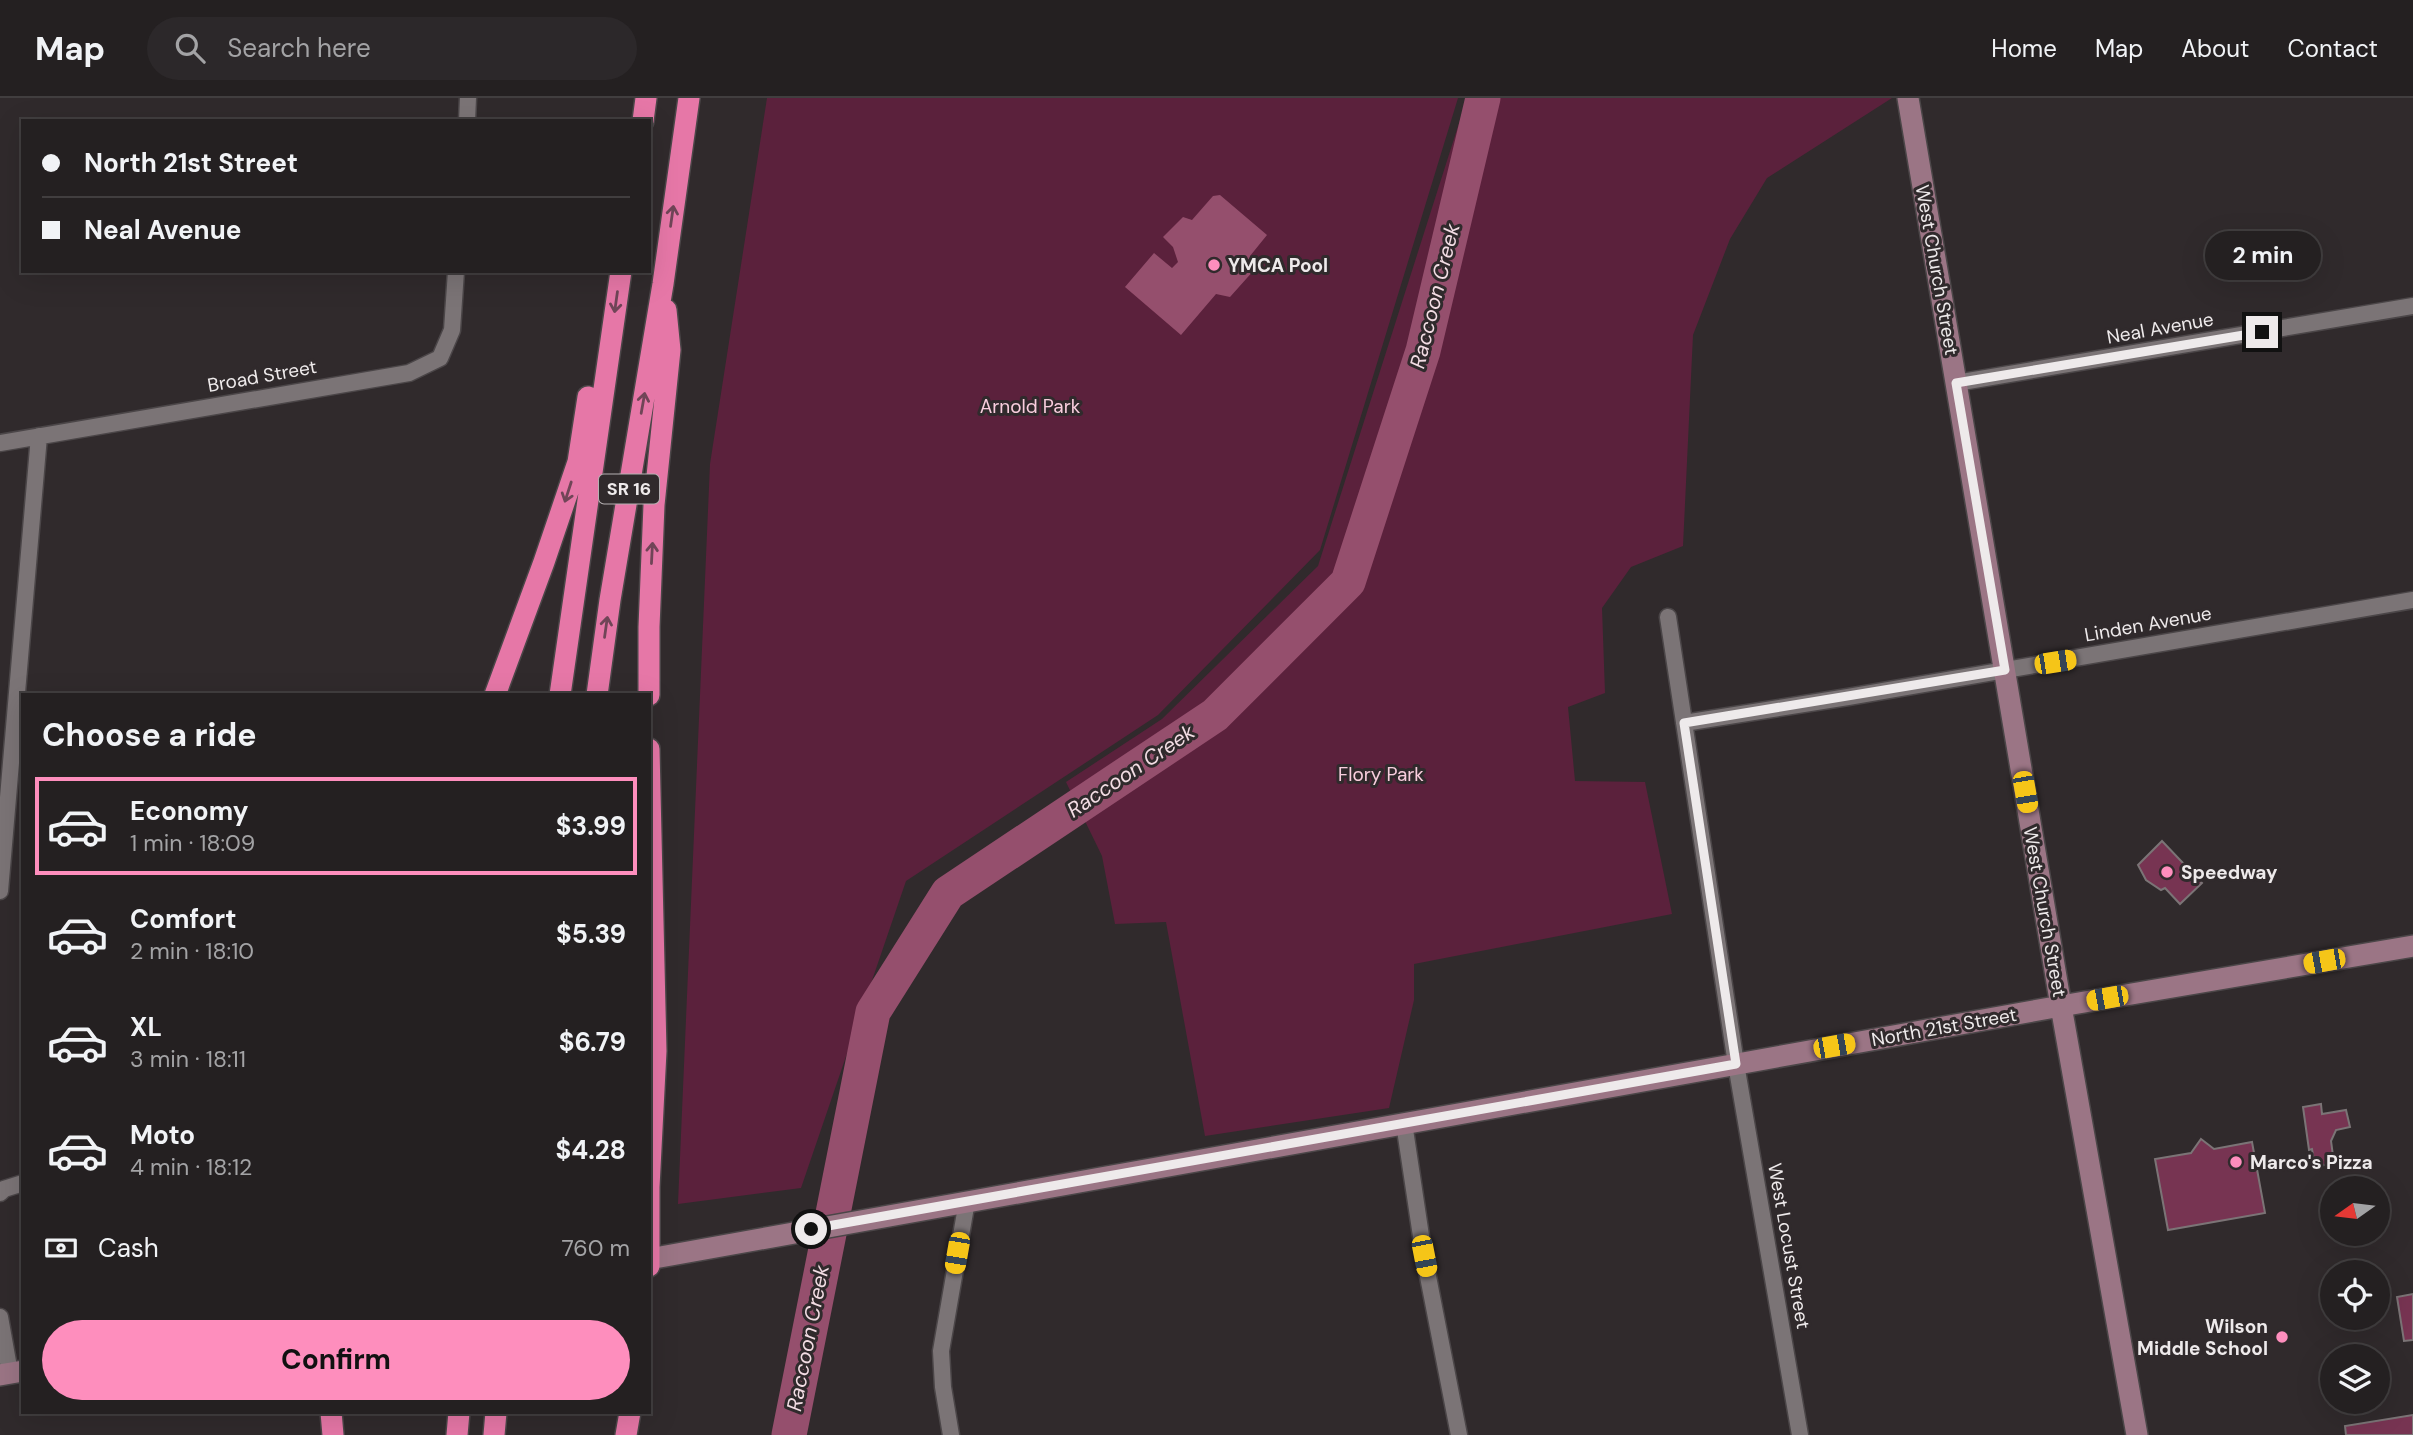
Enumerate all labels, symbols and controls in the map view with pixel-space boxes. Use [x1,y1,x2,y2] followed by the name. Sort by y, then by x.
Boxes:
[147,17,637,80] search box
[35,27,105,70] text: Map
[171,29,209,67] icon: search
[227,31,371,65] text: Search here
[1991,33,2057,64] text: Home
[2095,33,2143,64] text: Map
[2181,33,2250,64] text: About
[2288,33,2378,64] text: Contact
[84,146,298,180] text: North 21st Street
[1910,183,1964,357] street label: West Church Street
[666,205,679,228] one-way arrow
[84,213,241,247] text: Neal Avenue
[1403,220,1467,371] water label: Raccoon Creek
[2204,230,2320,280] callout: 2 min
[2233,240,2293,270] text: 2 min
[1228,253,1328,278] place label: YMCA Pool
[1206,257,1222,273] marker: YMCA Pool
[609,290,622,313] one-way arrow
[2105,306,2215,350] street label: Neal Avenue
[2246,316,2278,348] route end
[205,354,319,398] street label: Broad Street
[637,392,650,415] one-way arrow
[980,394,1081,419] park label: Arnold Park
[599,474,659,503] road number: SR 16
[561,481,573,503] one-way arrow
[646,542,659,565] one-way arrow
[2082,601,2214,647] street label: Linden Avenue
[600,616,613,639] one-way arrow
[2033,648,2078,676] car
[42,714,257,756] text: Choose a ride
[1062,718,1201,824] water label: Raccoon Creek
[1338,762,1424,787] park label: Flory Park
[2012,769,2039,815] car
[130,794,248,828] text: Economy
[46,795,109,858] icon: car
[556,809,626,843] text: $3.99
[2018,825,2072,999] street label: West Church Street
[130,828,255,858] text: 1 min · 18:09
[2181,860,2278,885] place label: Speedway
[2159,864,2175,880] marker: Speedway
[130,902,236,936] text: Comfort
[46,903,109,966] icon: car
[556,917,626,951] text: $5.39
[130,936,254,966] text: 2 min · 18:10
[2302,947,2347,975] car
[2085,984,2130,1012] car
[1869,1002,2019,1052] street label: North 21st Street
[130,1010,162,1044] text: XL
[46,1011,109,1074] icon: car
[559,1025,626,1059] text: $6.79
[1812,1032,1857,1060] car
[130,1044,246,1074] text: 3 min · 18:11
[130,1118,195,1152] text: Moto
[46,1119,109,1182] icon: car
[556,1133,626,1167] text: $4.28
[2250,1150,2373,1175] place label: Marco's Pizza
[130,1152,252,1182] text: 4 min · 18:12
[2228,1154,2244,1170] marker: Marco's Pizza
[1762,1161,1816,1331] street label: West Locust Street
[2320,1176,2390,1246] north arrow
[2320,1176,2390,1414] map controls
[795,1213,827,1245] route start
[42,1229,80,1267] icon: cash
[944,1230,971,1276] car
[98,1231,159,1265] text: Cash
[562,1233,630,1263] text: 760 m
[1410,1233,1439,1279] car
[2320,1260,2390,1330] button: locate
[780,1262,836,1414] water label: Raccoon Creek
[2137,1314,2268,1361] place label: Wilson Middle School
[42,1320,630,1400] button: Confirm
[2274,1329,2290,1345] marker: Wilson Middle School
[2320,1344,2390,1414] button: layers

